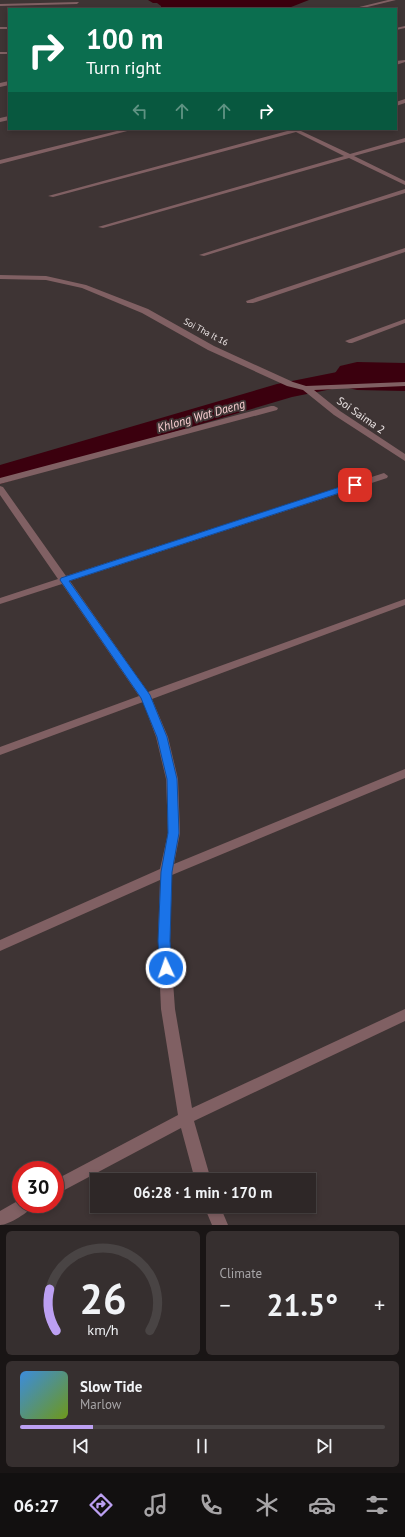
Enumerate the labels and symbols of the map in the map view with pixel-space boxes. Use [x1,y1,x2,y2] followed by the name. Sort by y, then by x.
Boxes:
[182,315,230,348] street label: Soi Tha It 16
[334,393,388,437] street label: Soi Saima 2
[155,396,247,435] water label: Khlong Wat Daeng
[338,468,372,502] pin
[145,947,187,989] position arrow
[12,1161,64,1213] speed limit sign: 30

